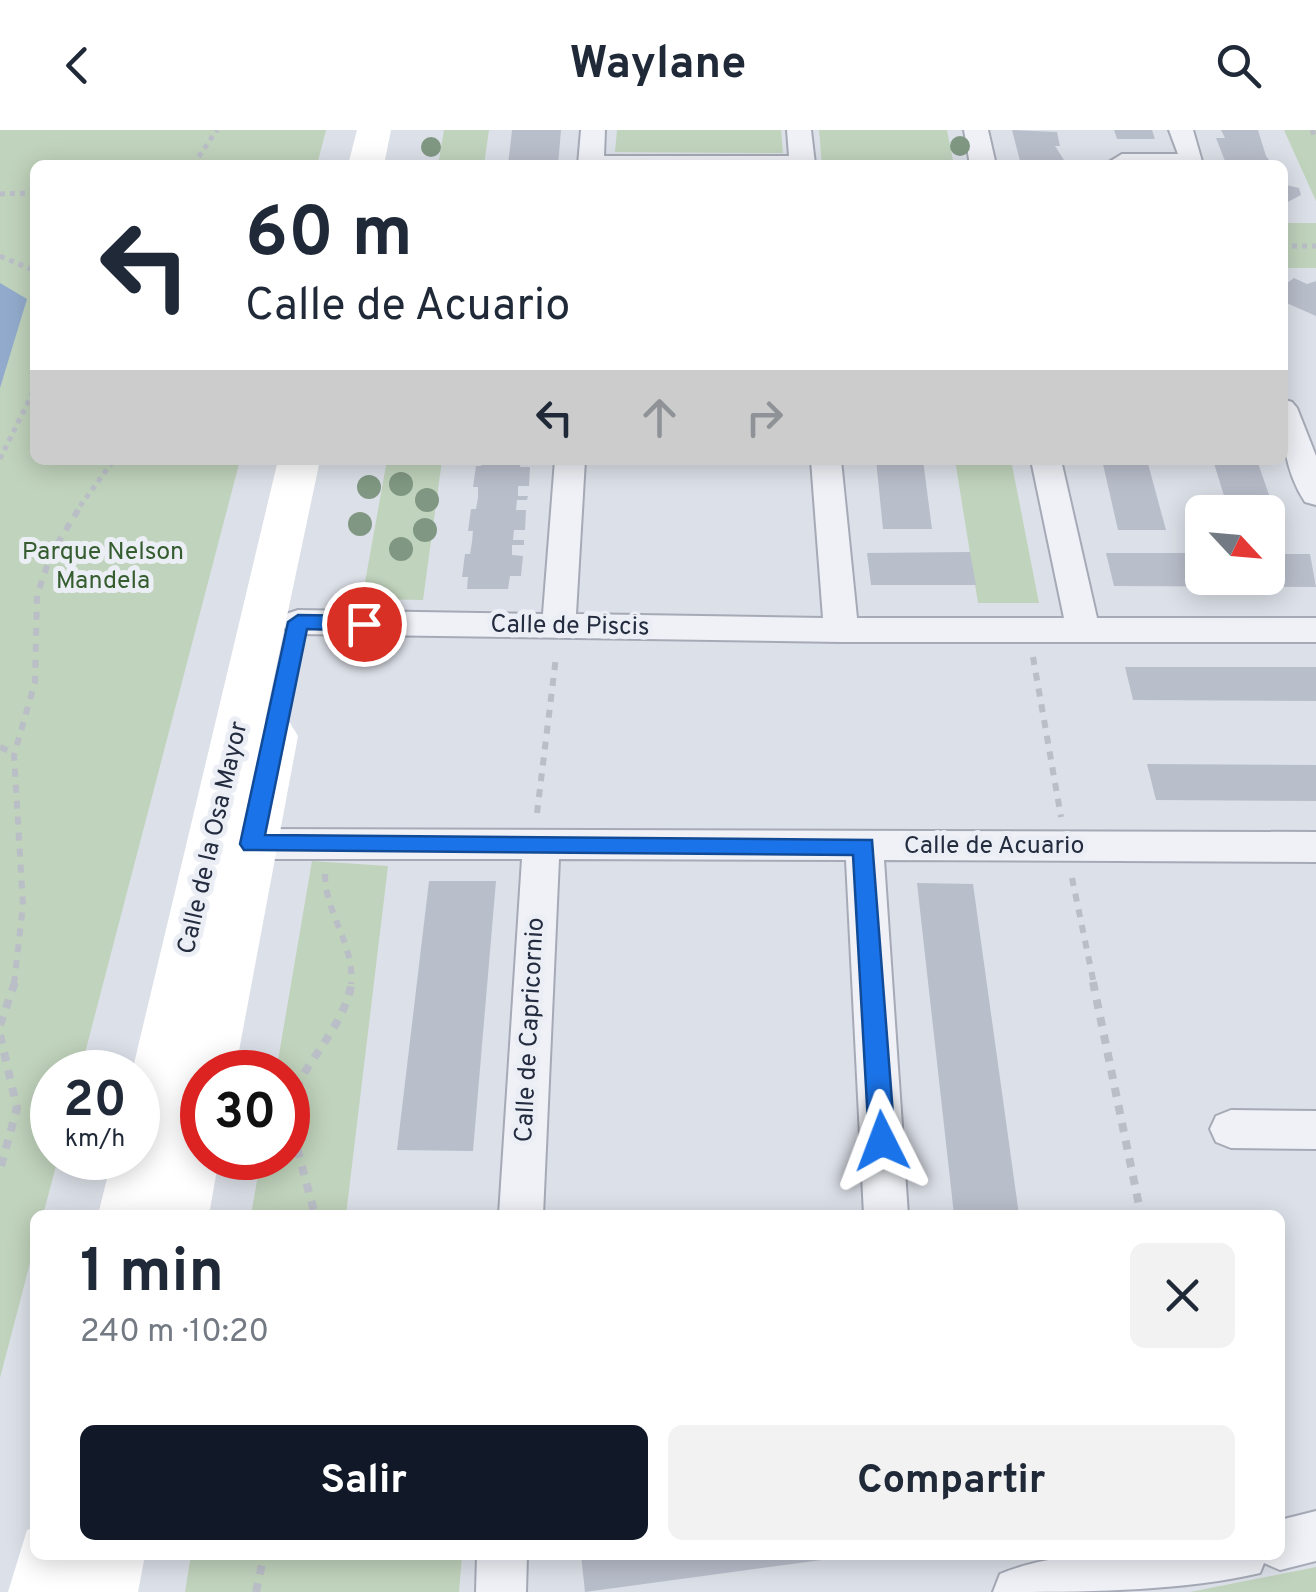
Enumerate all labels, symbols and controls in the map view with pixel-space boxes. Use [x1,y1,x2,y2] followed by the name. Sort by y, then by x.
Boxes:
[570,37,746,94] text: Waylane
[50,38,105,93] icon: back
[1211,38,1266,93] icon: search
[245,192,413,281] text: 60 m
[80,200,210,330] icon: left
[245,279,570,336] text: Calle de Acuario
[527,390,582,445] icon: left
[632,390,687,445] icon: ahead
[737,390,792,445] icon: right
[1185,495,1285,595] north arrow
[1185,495,1285,595] map controls
[22,537,184,598] park label: Parque Nelson Mandela
[322,582,407,667] pin
[337,597,392,652] icon: arrive
[490,610,650,644] street label: Calle de Piscis
[172,718,256,958] street label: Calle de la Osa Mayor
[904,831,1084,863] street label: Calle de Acuario
[509,917,553,1143] street label: Calle de Capricornio
[180,1050,310,1180] speed limit sign: 30
[63,1071,127,1134] text: 20
[830,1089,934,1193] position arrow
[65,1124,125,1156] text: km/h
[80,1237,224,1313] text: 1 min
[1130,1243,1235,1348] button: close
[80,1313,269,1353] text: 240 m · 10:20
[80,1425,648,1540] button: Salir
[668,1425,1235,1540] button: Compartir

